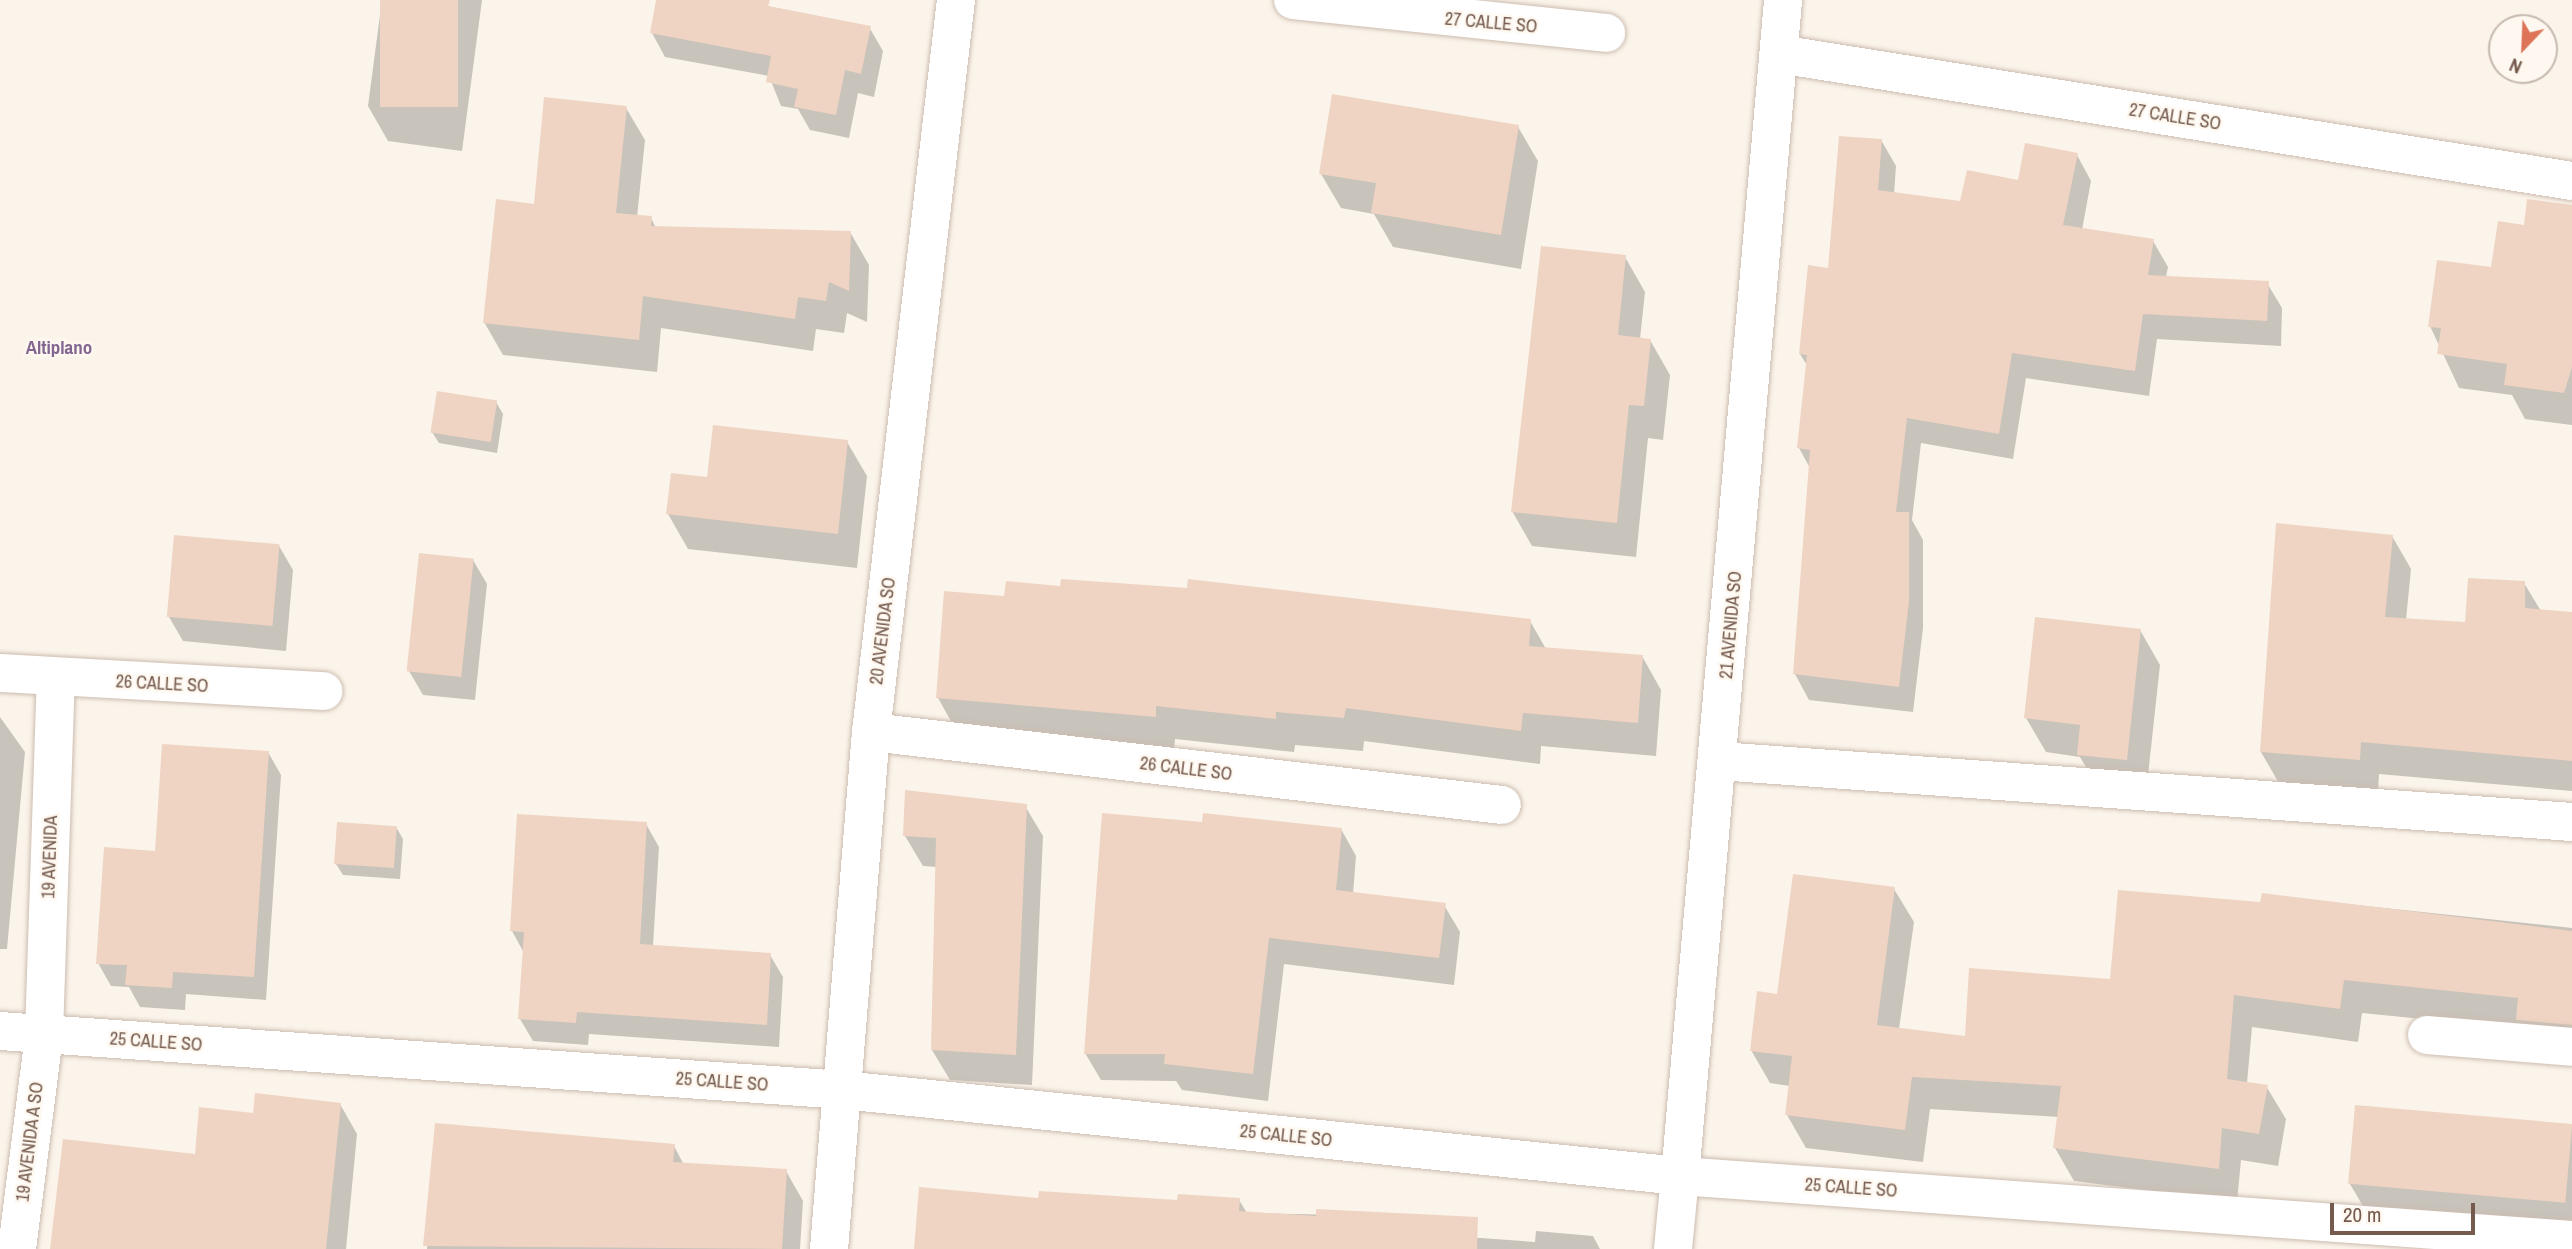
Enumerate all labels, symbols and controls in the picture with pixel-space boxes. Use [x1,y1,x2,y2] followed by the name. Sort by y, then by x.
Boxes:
[1444,8,1538,38] street label: 27 CALLE SO
[2488,14,2558,84] north arrow
[2505,52,2526,81] text: N
[2128,99,2222,135] street label: 27 CALLE SO
[26,337,92,359] district label: Altiplano
[1715,569,1747,681] street label: 21 AVENIDA SO
[866,575,900,687] street label: 20 AVENIDA SO
[115,671,209,697] street label: 26 CALLE SO
[1139,753,1233,785] street label: 26 CALLE SO
[38,815,62,899] street label: 19 AVENIDA
[109,1028,203,1056] street label: 25 CALLE SO
[675,1068,769,1096] street label: 25 CALLE SO
[12,1079,48,1205] street label: 19 AVENIDA A SO
[1239,1120,1333,1152] street label: 25 CALLE SO
[1804,1174,1898,1202] street label: 25 CALLE SO
[2334,1190,2479,1234] scale bar
[2343,1200,2381,1229] text: 20 m

